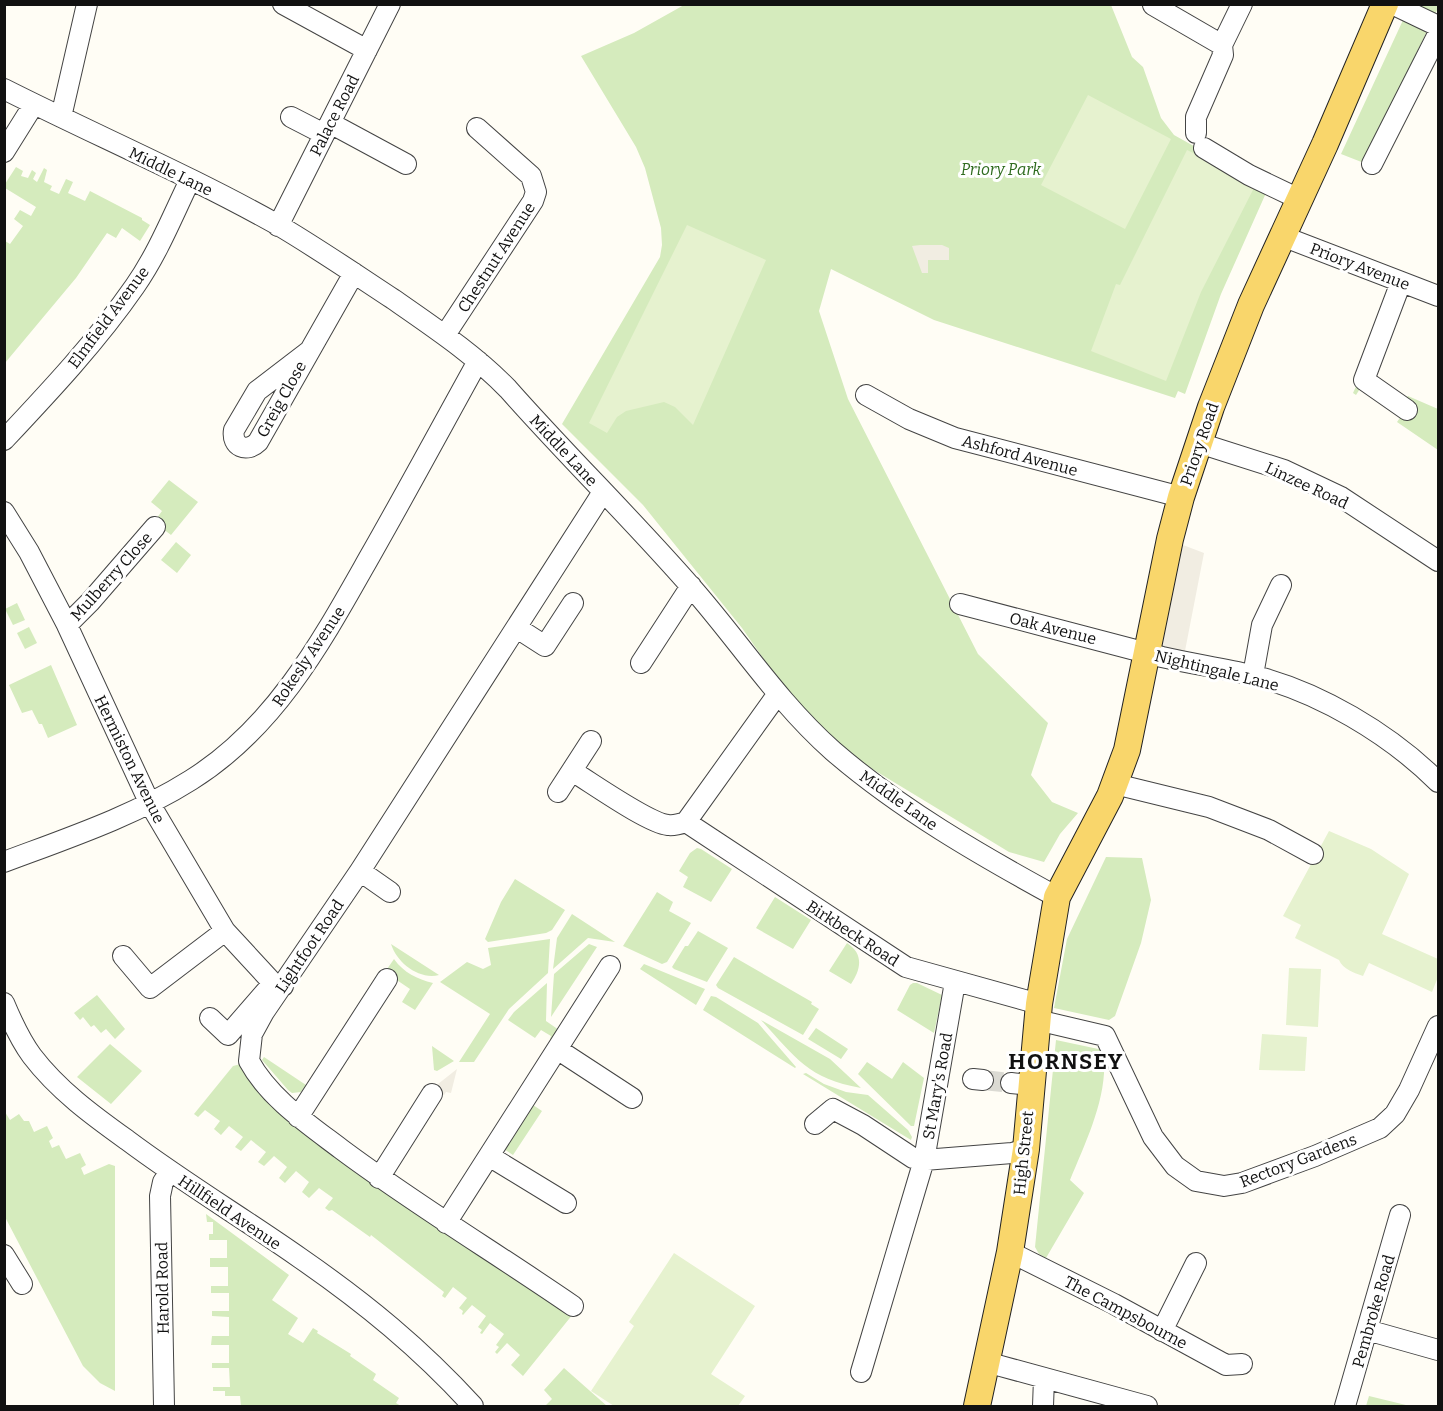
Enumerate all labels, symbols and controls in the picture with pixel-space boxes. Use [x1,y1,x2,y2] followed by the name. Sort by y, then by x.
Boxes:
[306,71,363,159] street label: Palace Road
[126,143,216,200] street label: Middle Lane
[961,160,1042,179] park label: Priory Park
[454,199,539,316] street label: Chestnut Avenue
[1307,239,1412,294] street label: Priory Avenue
[64,263,153,372] street label: Elmfield Avenue
[253,358,310,441] street label: Greig Close
[1176,400,1223,488] street label: Priory Road
[526,411,602,490] street label: Middle Lane
[960,431,1080,480] street label: Ashford Avenue
[1262,458,1352,513] street label: Linzee Road
[67,528,156,625] street label: Mulberry Close
[268,603,349,710] street label: Rokesly Avenue
[1007,609,1098,648] street label: Oak Avenue
[1153,646,1281,695] street label: Nightingale Lane
[90,692,169,826] street label: Hermiston Avenue
[856,767,941,834] street label: Middle Lane
[271,896,348,996] street label: Lightfoot Road
[803,897,903,971] street label: Birkbeck Road
[919,1031,956,1141] street label: St Mary's Road
[1008,1048,1124,1075] district label: HORNSEY
[1010,1110,1037,1196] street label: High Street
[1237,1129,1359,1192] street label: Rectory Gardens
[175,1171,285,1254] street label: Hillfield Avenue
[152,1241,173,1334] street label: Harold Road
[1348,1252,1399,1370] street label: Pembroke Road
[1061,1272,1190,1353] street label: The Campsbourne

